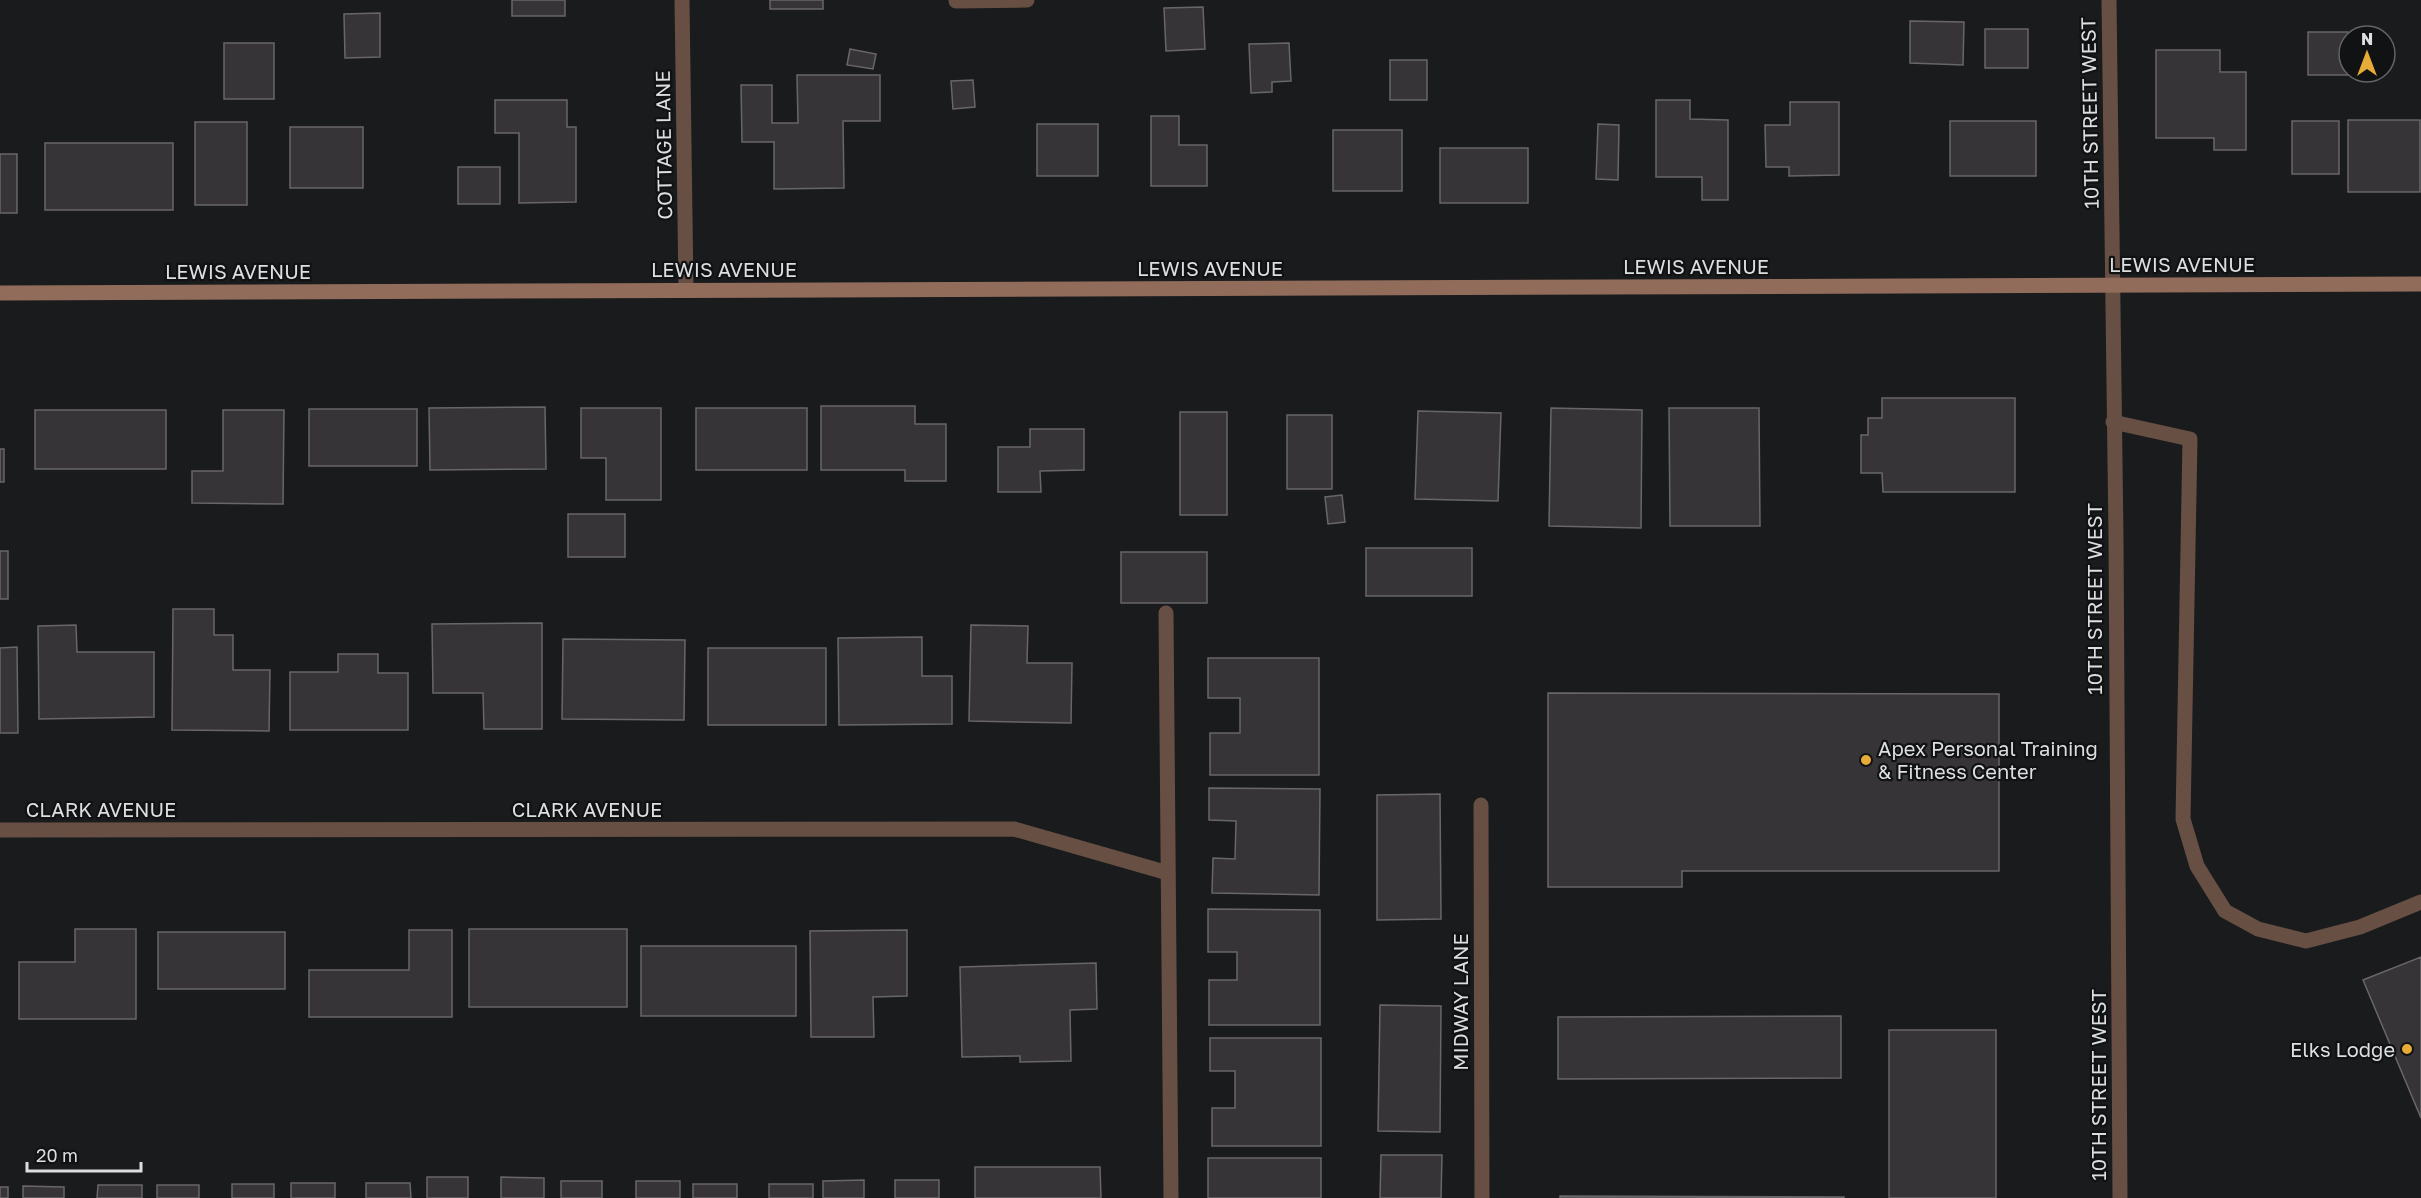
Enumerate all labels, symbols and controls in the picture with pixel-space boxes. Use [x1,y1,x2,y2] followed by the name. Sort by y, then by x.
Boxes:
[2075,17,2103,209] street label: 10TH STREET WEST
[2337,24,2397,84] north arrow
[2361,29,2373,49] text: N
[650,70,676,220] street label: COTTAGE LANE
[2109,252,2255,276] street label: LEWIS AVENUE
[1623,254,1769,278] street label: LEWIS AVENUE
[1137,256,1283,280] street label: LEWIS AVENUE
[651,257,797,281] street label: LEWIS AVENUE
[165,259,311,283] street label: LEWIS AVENUE
[2082,503,2106,695] street label: 10TH STREET WEST
[1878,736,2098,783] place label: Apex Personal Training & Fitness Center
[1859,753,1873,767] marker: Apex Personal Training & Fitness Center
[26,797,176,821] street label: CLARK AVENUE
[512,797,662,821] street label: CLARK AVENUE
[1448,933,1472,1071] street label: MIDWAY LANE
[2086,989,2110,1181] street label: 10TH STREET WEST
[2290,1037,2395,1061] place label: Elks Lodge
[2400,1042,2414,1056] marker: Elks Lodge
[27,1135,141,1173] scale bar
[36,1144,78,1166] text: 20 m

